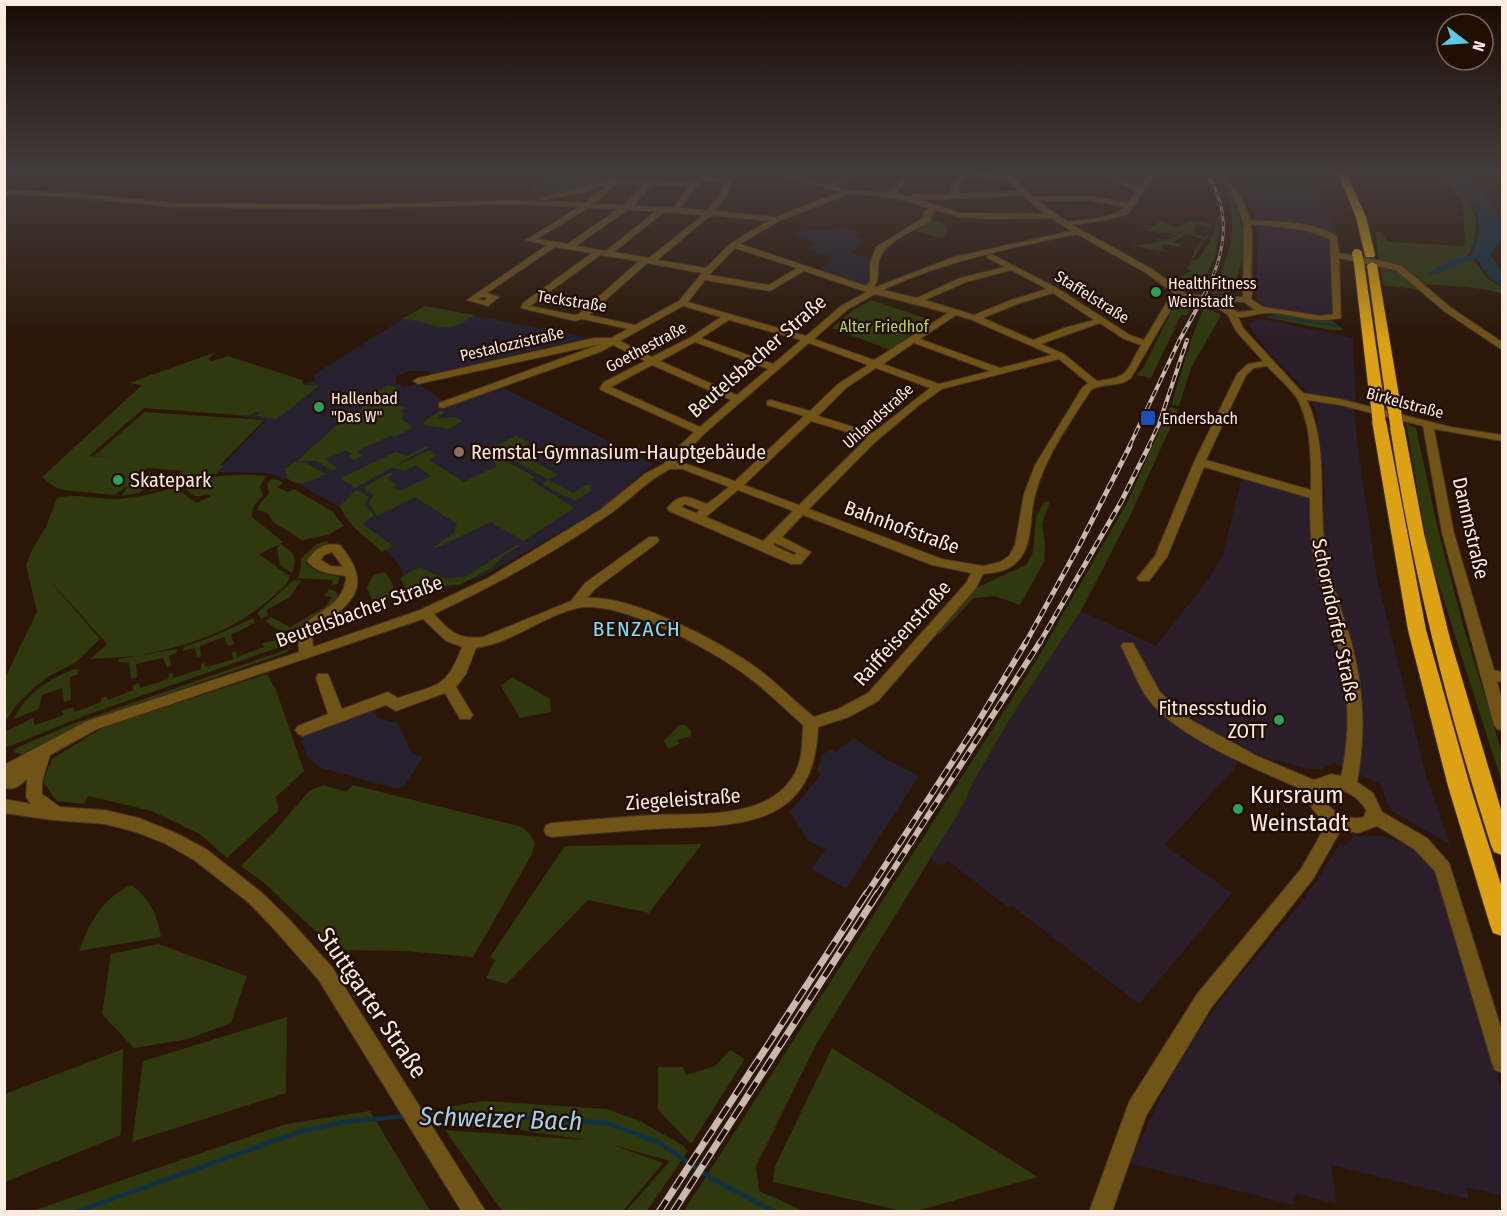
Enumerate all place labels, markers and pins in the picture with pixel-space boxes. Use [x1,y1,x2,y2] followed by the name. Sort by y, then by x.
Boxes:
[1168,274,1257,311] place label: HealthFitness Weinstadt
[1149,285,1163,299] marker: HealthFitness Weinstadt
[331,389,398,426] place label: Hallenbad "Das W"
[312,400,326,414] marker: Hallenbad "Das W"
[1139,409,1157,427] marker: Endersbach
[1162,409,1238,428] place label: Endersbach
[471,440,766,464] place label: Remstal-Gymnasium-Hauptgebäude
[452,445,466,459] marker: Remstal-Gymnasium-Hauptgebäude
[130,468,212,492] place label: Skatepark
[111,473,125,487] marker: Skatepark
[1158,696,1268,743] place label: Fitnessstudio ZOTT
[1272,713,1286,727] marker: Fitnessstudio ZOTT
[1250,781,1349,837] place label: Kursraum Weinstadt
[1231,802,1245,816] marker: Kursraum Weinstadt

